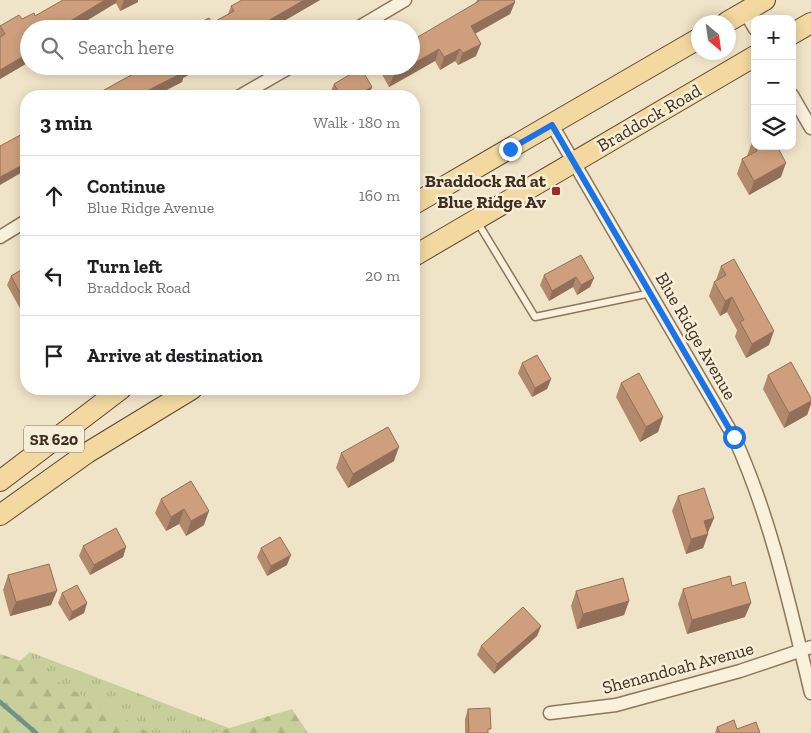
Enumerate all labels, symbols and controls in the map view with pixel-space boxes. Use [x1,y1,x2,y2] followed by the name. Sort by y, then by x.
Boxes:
[691,15,736,60] north arrow
[751,15,796,150] map controls
[751,15,796,60] button: +
[20,20,420,75] search box
[38,34,66,62] icon: search
[78,36,174,59] text: Search here
[751,60,796,105] button: −
[593,79,705,157] street label: Braddock Road
[751,105,796,150] button: layers
[40,110,92,135] text: 3 min
[313,113,400,132] text: Walk · 180 m
[499,138,522,161] route end
[425,170,547,213] place label: Braddock Rd at Blue Ridge Av
[87,175,165,198] text: Continue
[40,182,68,210] icon: ahead
[550,185,562,197] marker: Braddock Rd at Blue Ridge Av
[359,186,400,205] text: 160 m
[87,198,214,217] text: Blue Ridge Avenue
[87,255,162,278] text: Turn left
[40,262,68,290] icon: left
[365,266,400,285] text: 20 m
[651,269,741,403] street label: Blue Ridge Avenue
[87,278,191,297] text: Braddock Road
[40,342,68,370] icon: arrive
[87,344,263,367] text: Arrive at destination
[24,426,84,452] road number: SR 620
[723,426,746,449] route start
[600,637,756,699] street label: Shenandoah Avenue

